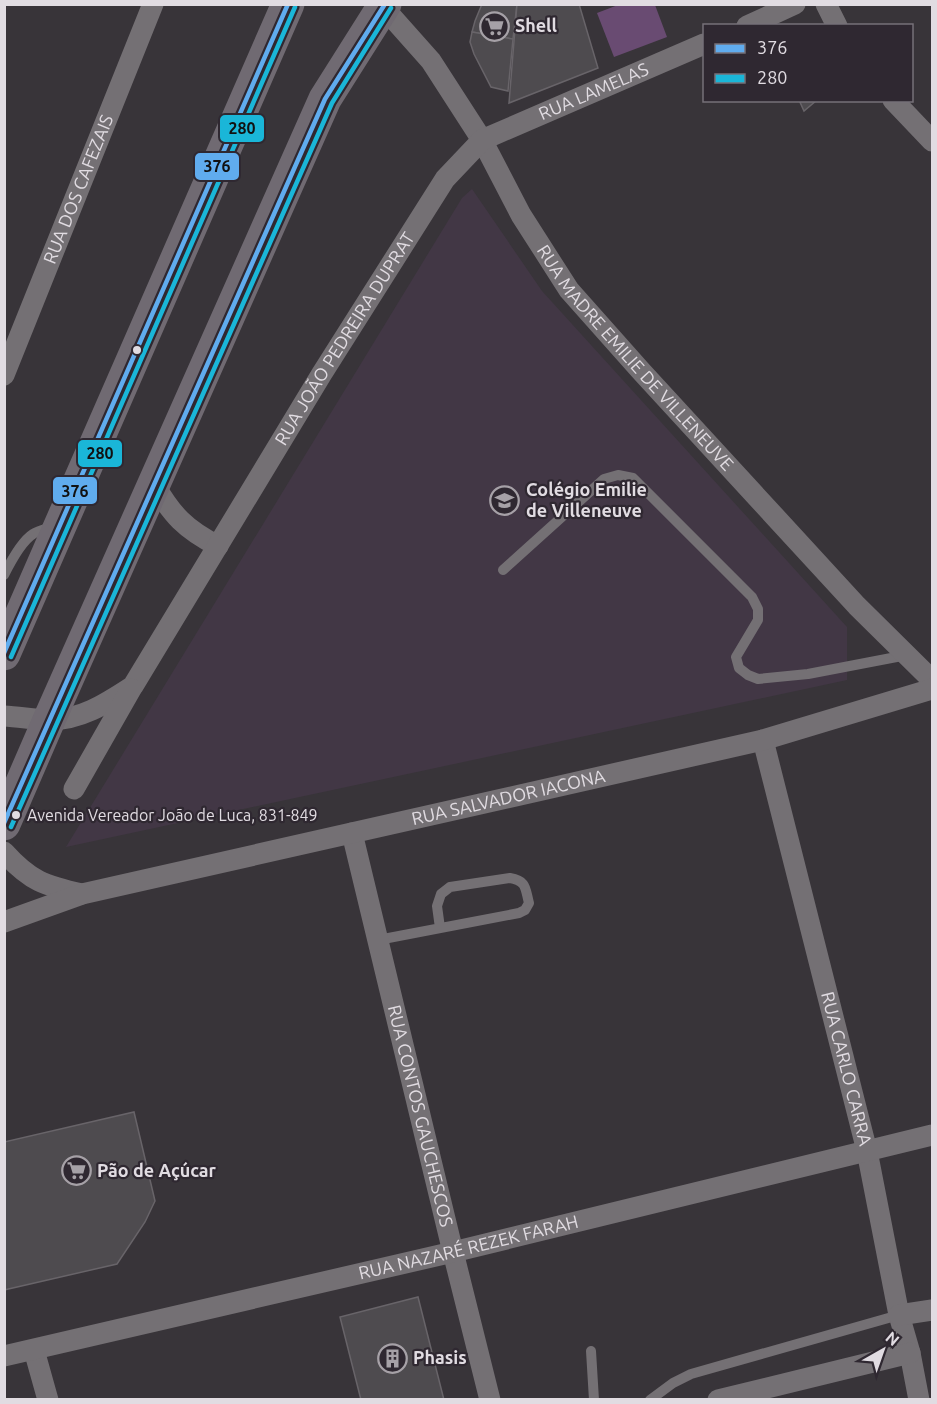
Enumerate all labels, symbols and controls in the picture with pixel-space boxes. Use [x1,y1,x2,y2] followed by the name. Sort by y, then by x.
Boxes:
[478,10,510,42] supermarket icon: Shell
[515,15,558,35] place label: Shell
[703,24,913,102] legend
[757,37,787,57] text: 376
[535,58,651,123] street label: RUA LAMELAS
[757,67,787,87] text: 280
[39,112,116,266] street label: RUA DOS CAFEZAIS
[219,114,265,143] line badge: 280
[228,119,256,137] text: 280
[194,152,240,181] line badge: 376
[203,157,231,175] text: 376
[270,228,418,448] street label: RUA JOÃO PEDREIRA DUPRAT
[534,241,738,474] street label: RUA MADRE EMILIE DE VILLENEUVE
[131,344,143,356] unlabelled marker
[77,439,123,468] line badge: 280
[86,444,114,462] text: 280
[52,476,98,505] line badge: 376
[526,479,647,520] place label: Colégio Emilie de Villeneuve
[61,482,89,500] text: 376
[489,484,521,516] school or university icon: Colégio Emilie de Villeneuve
[409,765,607,828] street label: RUA SALVADOR IACONA
[27,806,318,824] place label: Avenida Vereador João de Luca, 831-849
[10,809,22,821] marker: Avenida Vereador João de Luca, 831-849
[818,989,876,1148] street label: RUA CARLO CARRA
[385,1003,458,1229] street label: RUA CONTOS GAUCHESCOS
[60,1155,92,1187] supermarket icon: Pão de Açúcar
[97,1160,217,1181] place label: Pão de Açúcar
[357,1211,580,1283] street label: RUA NAZARÉ REZEK FARAH
[853,1320,913,1380] north arrow
[882,1328,903,1349] text: N
[376,1342,408,1374] building icon: Phasis
[413,1347,467,1367] place label: Phasis

